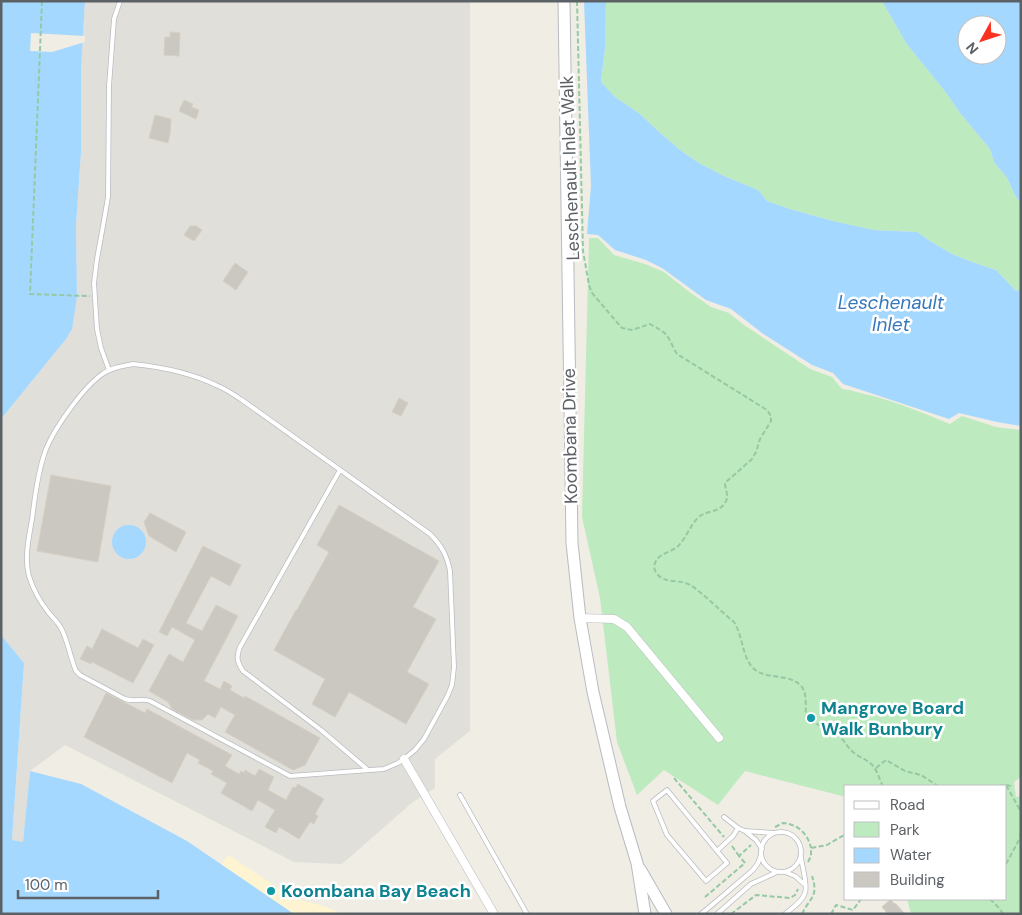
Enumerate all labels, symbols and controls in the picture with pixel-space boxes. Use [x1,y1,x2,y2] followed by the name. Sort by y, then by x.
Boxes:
[957,15,1007,65] north arrow
[962,39,982,58] text: N
[555,75,585,261] street label: Leschenault Inlet Walk
[838,290,945,337] water label: Leschenault Inlet
[557,368,583,504] street label: Koombana Drive
[821,696,964,741] place label: Mangrove Board Walk Bunbury
[805,712,817,724] marker: Mangrove Board Walk Bunbury
[844,785,1007,900] legend
[890,795,925,815] text: Road
[890,820,920,840] text: Park
[890,845,932,865] text: Water
[18,868,158,900] scale bar
[890,870,945,890] text: Building
[25,875,68,895] text: 100 m
[281,879,471,903] place label: Koombana Bay Beach
[265,885,277,897] marker: Koombana Bay Beach

